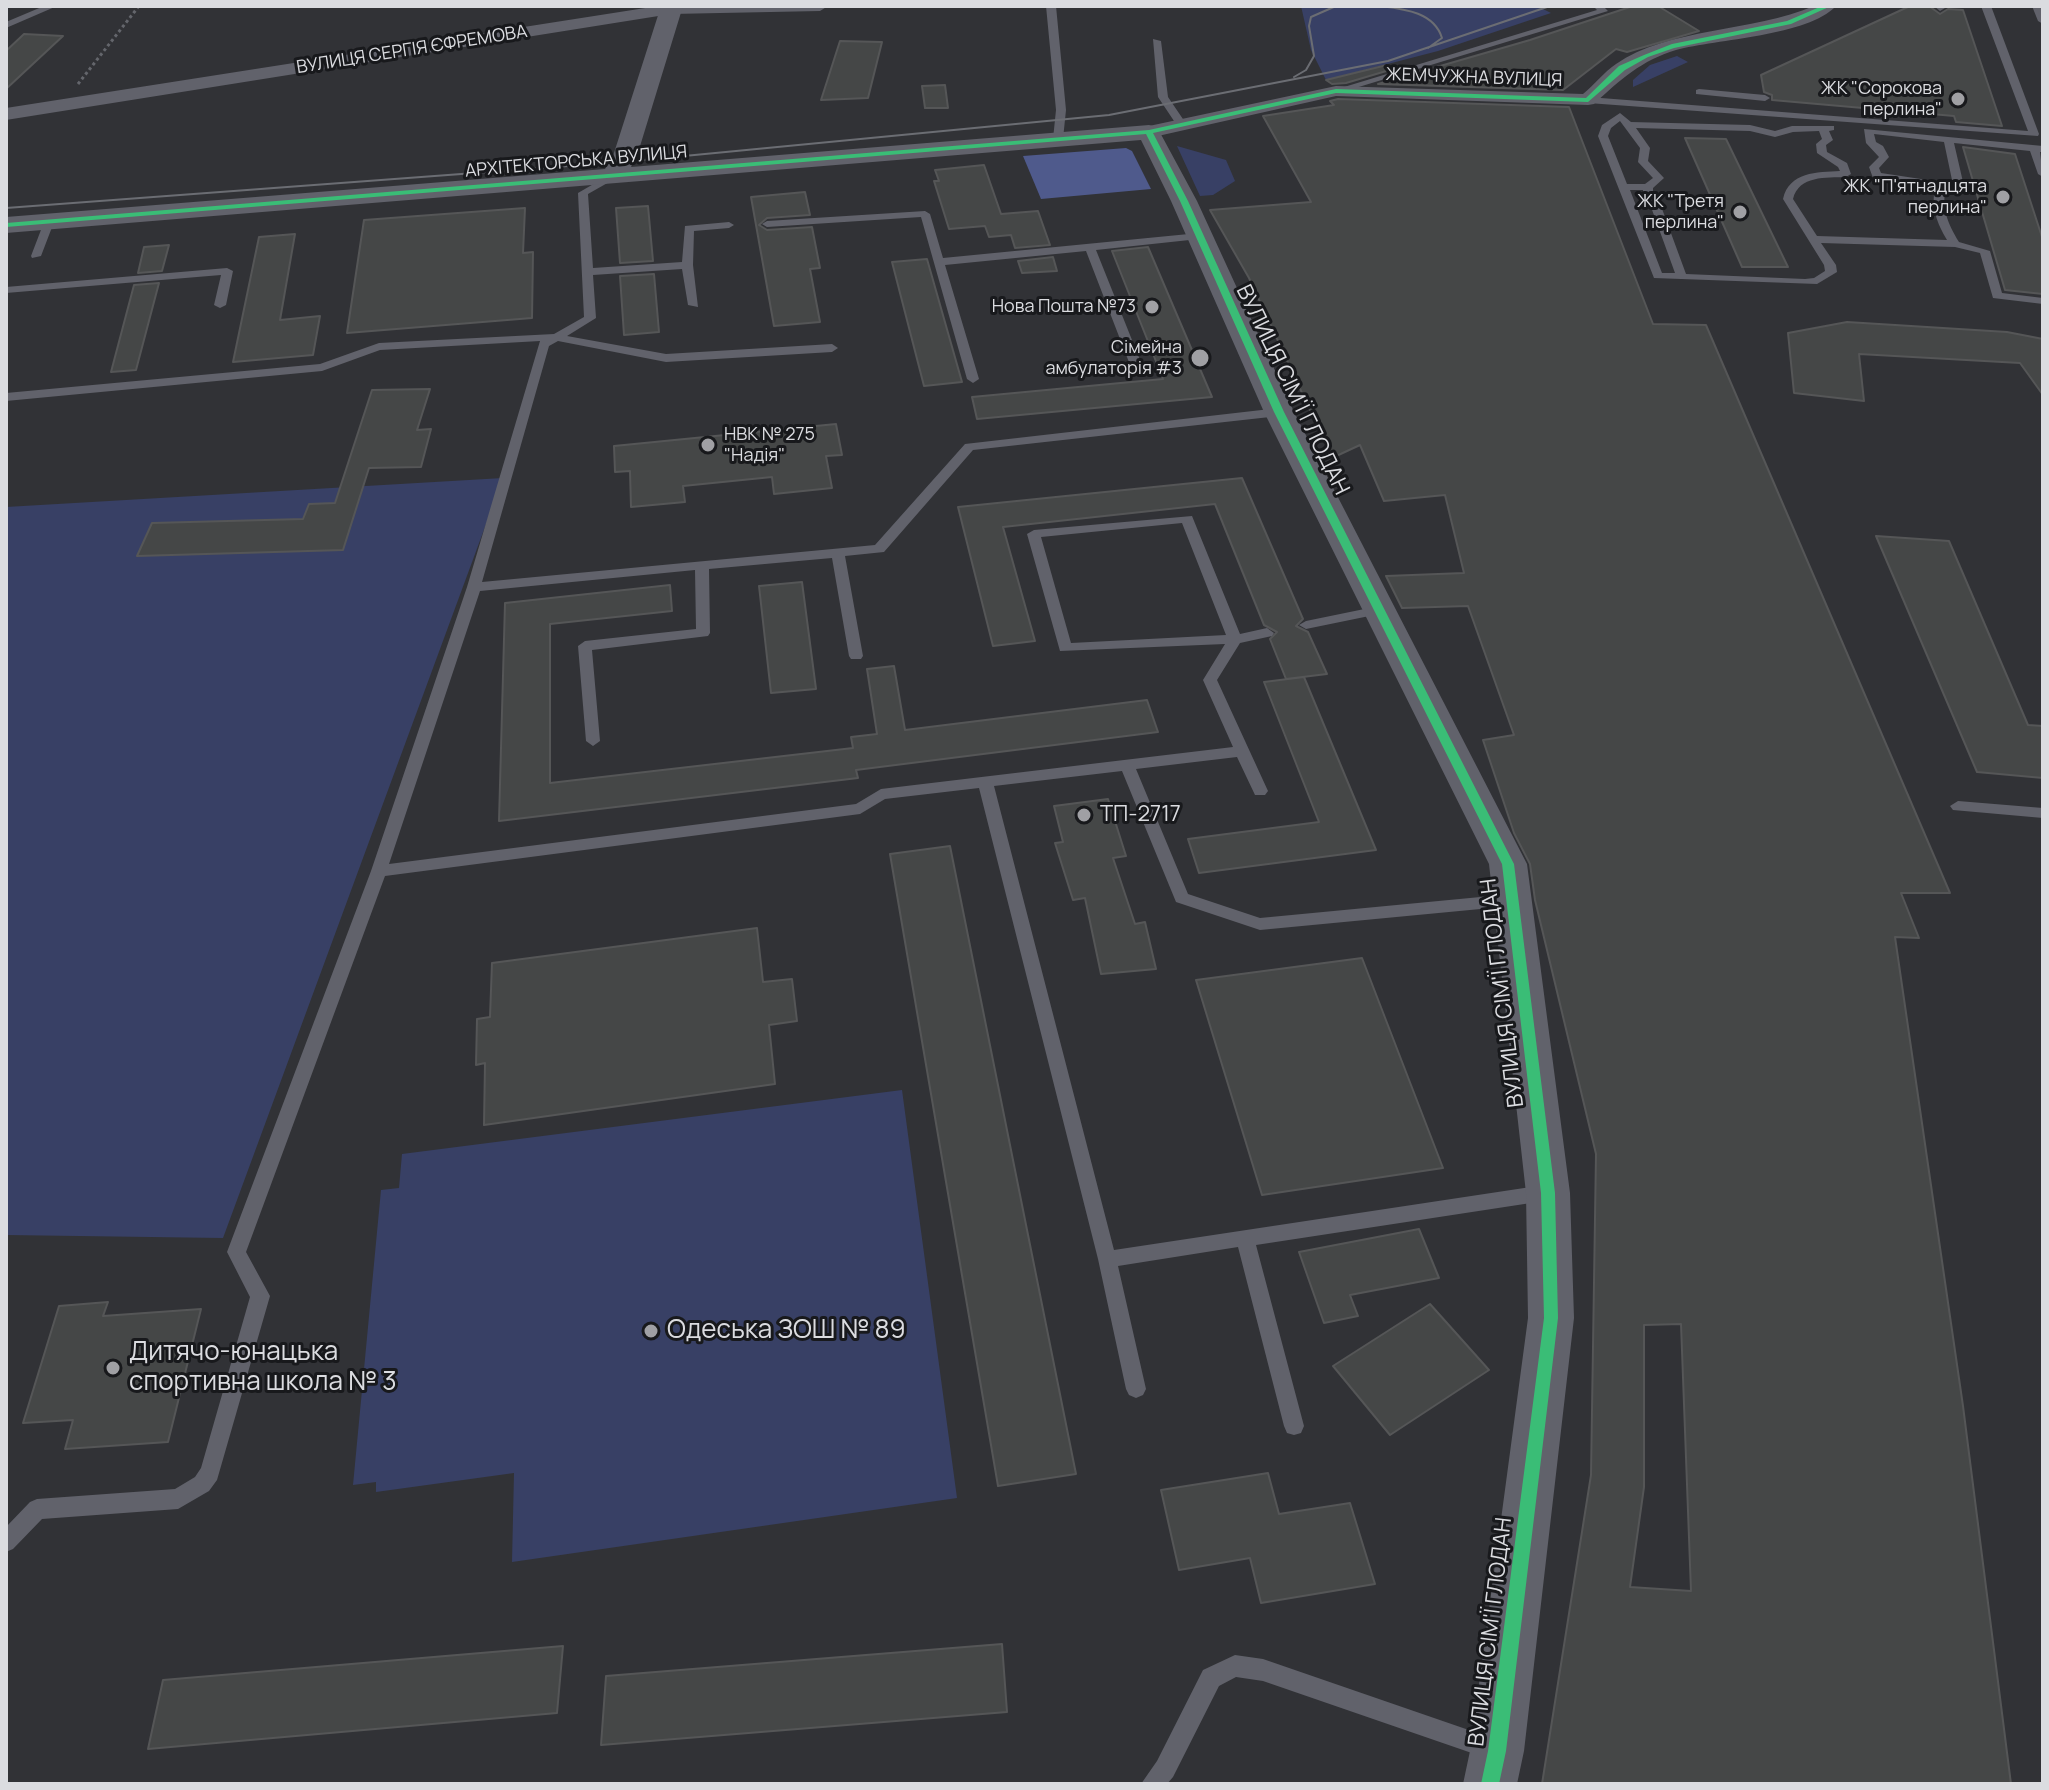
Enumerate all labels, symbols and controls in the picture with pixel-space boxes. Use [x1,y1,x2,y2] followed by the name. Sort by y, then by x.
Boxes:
[295,21,529,79] street label: ВУЛИЦЯ СЕРГІЯ ЄФРЕМОВА
[1385,64,1563,92] street label: ЖЕМЧУЖНА ВУЛИЦЯ
[1821,78,1942,120] place label: ЖК "Сорокова перлина"
[1949,90,1967,108] marker: ЖК "Сорокова перлина"
[464,142,688,182] street label: АРХІТЕКТОРСЬКА ВУЛИЦЯ
[1844,176,1987,218] place label: ЖК "П'ятнадцята перлина"
[1994,188,2012,206] marker: ЖК "П'ятнадцята перлина"
[1637,191,1724,234] place label: ЖК "Третя перлина"
[1731,203,1749,221] marker: ЖК "Третя перлина"
[1230,281,1354,499] street label: ВУЛИЦЯ СІМ'Ї ГЛОДАН
[992,296,1136,318] place label: Нова Пошта №73
[1143,298,1161,316] marker: Нова Пошта №73
[1045,337,1182,380] place label: Сімейна амбулаторія #3
[1189,347,1211,369] marker: Сімейна амбулаторія #3
[724,424,815,466] place label: НВК № 275 "Надія"
[699,436,717,454] marker: НВК № 275 "Надія"
[1100,802,1181,828] place label: ТП-2717
[1075,806,1093,824] marker: ТП-2717
[1476,877,1530,1109] street label: ВУЛИЦЯ СІМ'Ї ГЛОДАН
[667,1315,906,1347] place label: Одеська ЗОШ № 89
[642,1322,660,1340] marker: Одеська ЗОШ № 89
[129,1337,397,1398] place label: Дитячо-юнацька спортивна школа № 3
[104,1359,122,1377] marker: Дитячо-юнацька спортивна школа № 3
[1464,1516,1518,1748] street label: ВУЛИЦЯ СІМ'Ї ГЛОДАН

